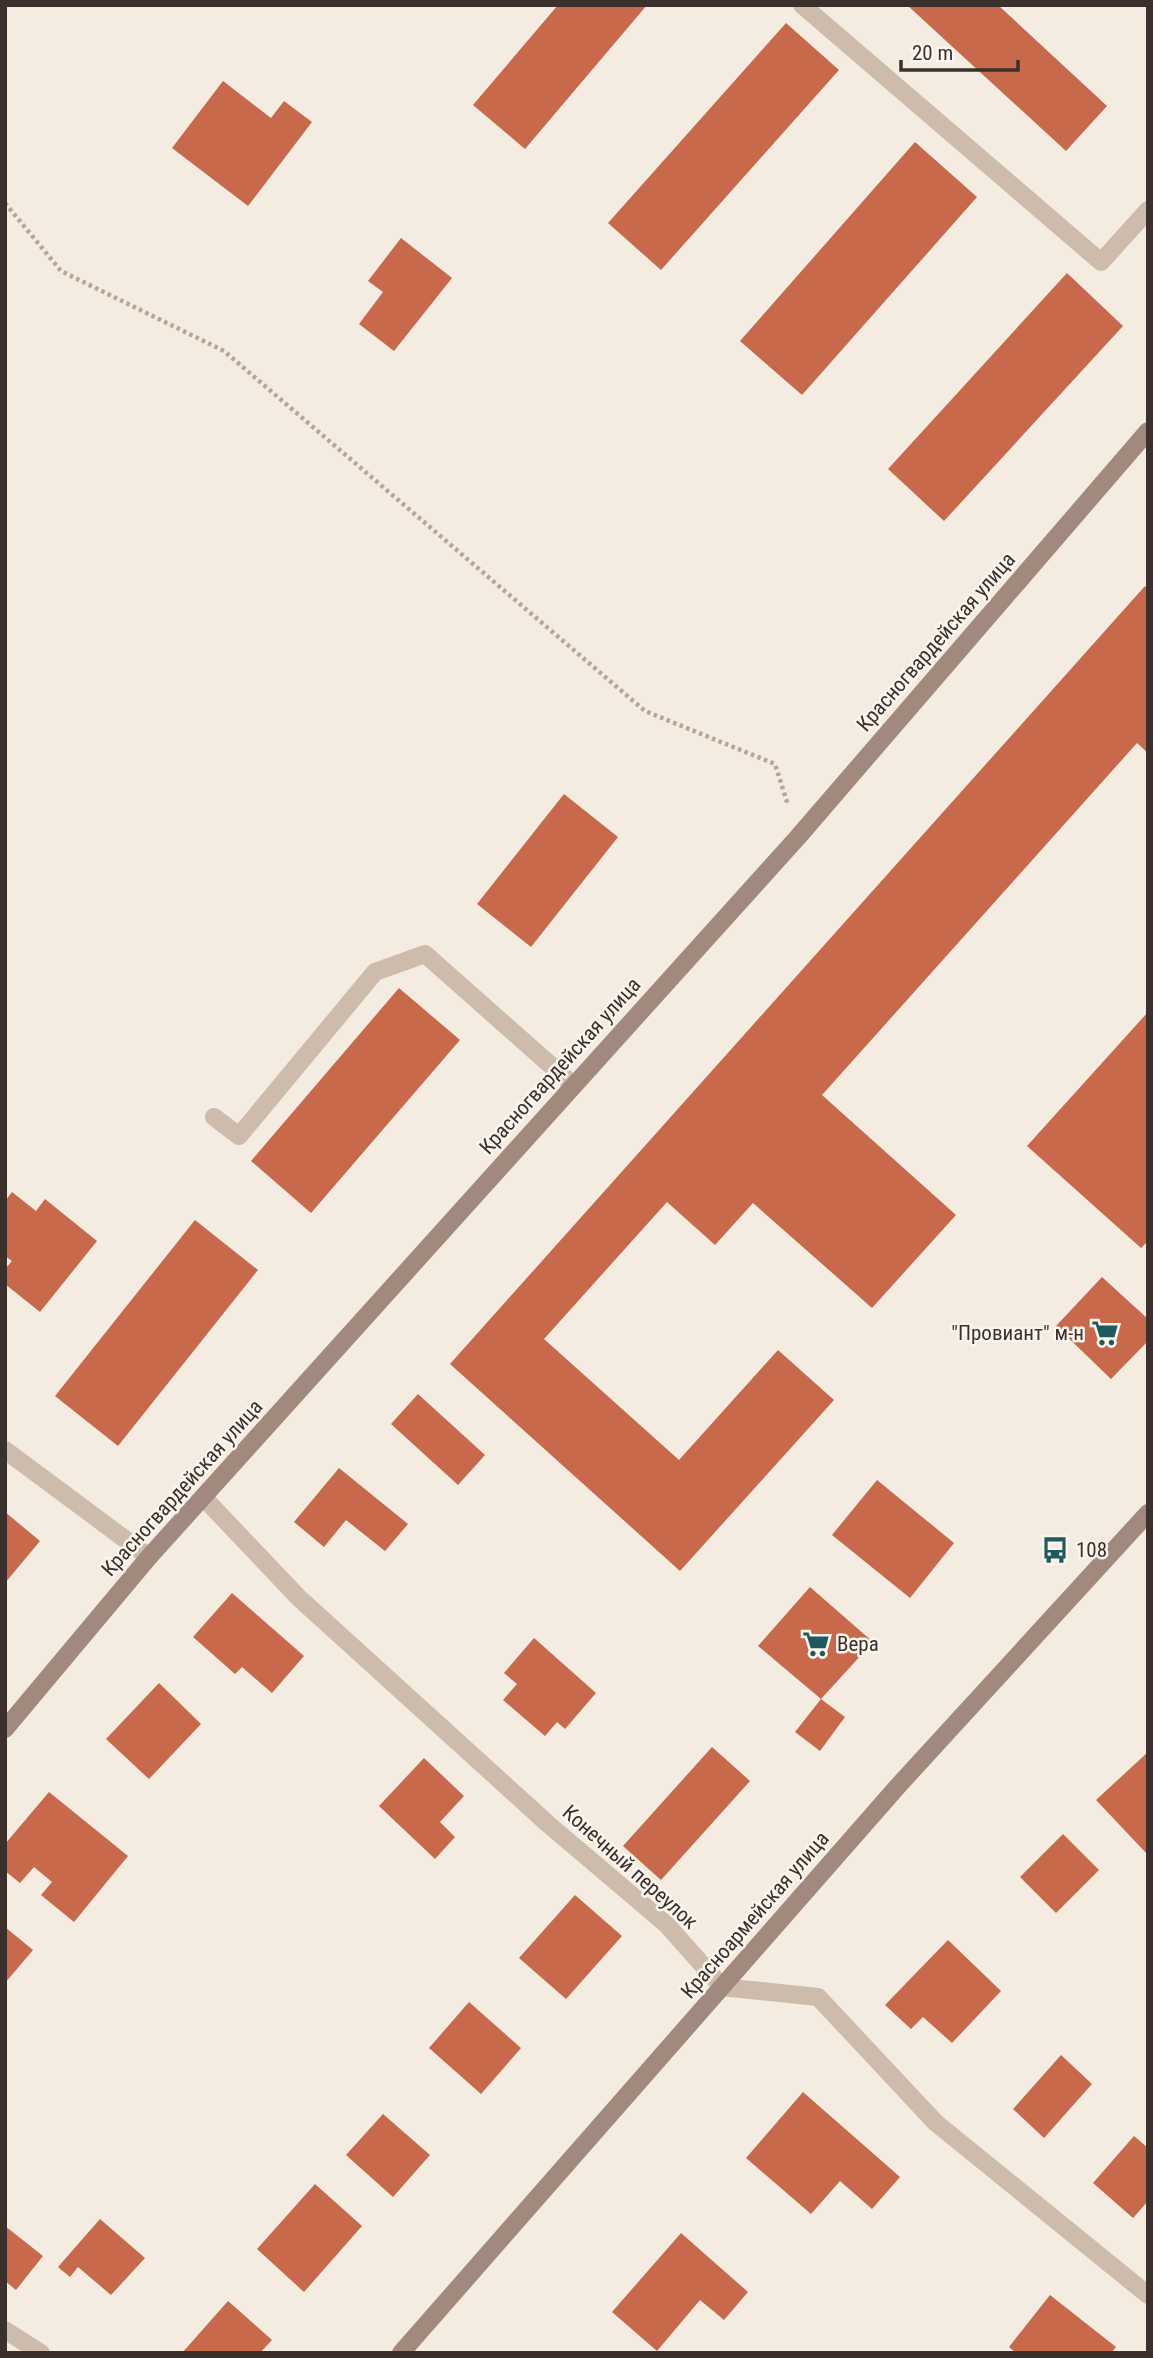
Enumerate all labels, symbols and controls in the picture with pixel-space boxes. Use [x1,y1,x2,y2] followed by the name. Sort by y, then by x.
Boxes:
[901,28,1018,72] scale bar
[912,41,953,65] text: 20 m
[852,548,1020,736] street label: Красногвардейская улица
[475,973,645,1159] street label: Красногвардейская улица
[1090,1318,1120,1348] supermarket icon: "Провиант" м-н
[951,1321,1084,1345] place label: "Провиант" м-н
[97,1395,267,1581] street label: Красногвардейская улица
[1040,1535,1070,1565] bus stop icon: 108
[1076,1538,1107,1562] place label: 108
[801,1629,831,1659] supermarket icon: Вера
[837,1632,879,1656] place label: Вера
[558,1800,702,1934] street label: Конечный переулок
[676,1827,834,2003] street label: Красноармейская улица

